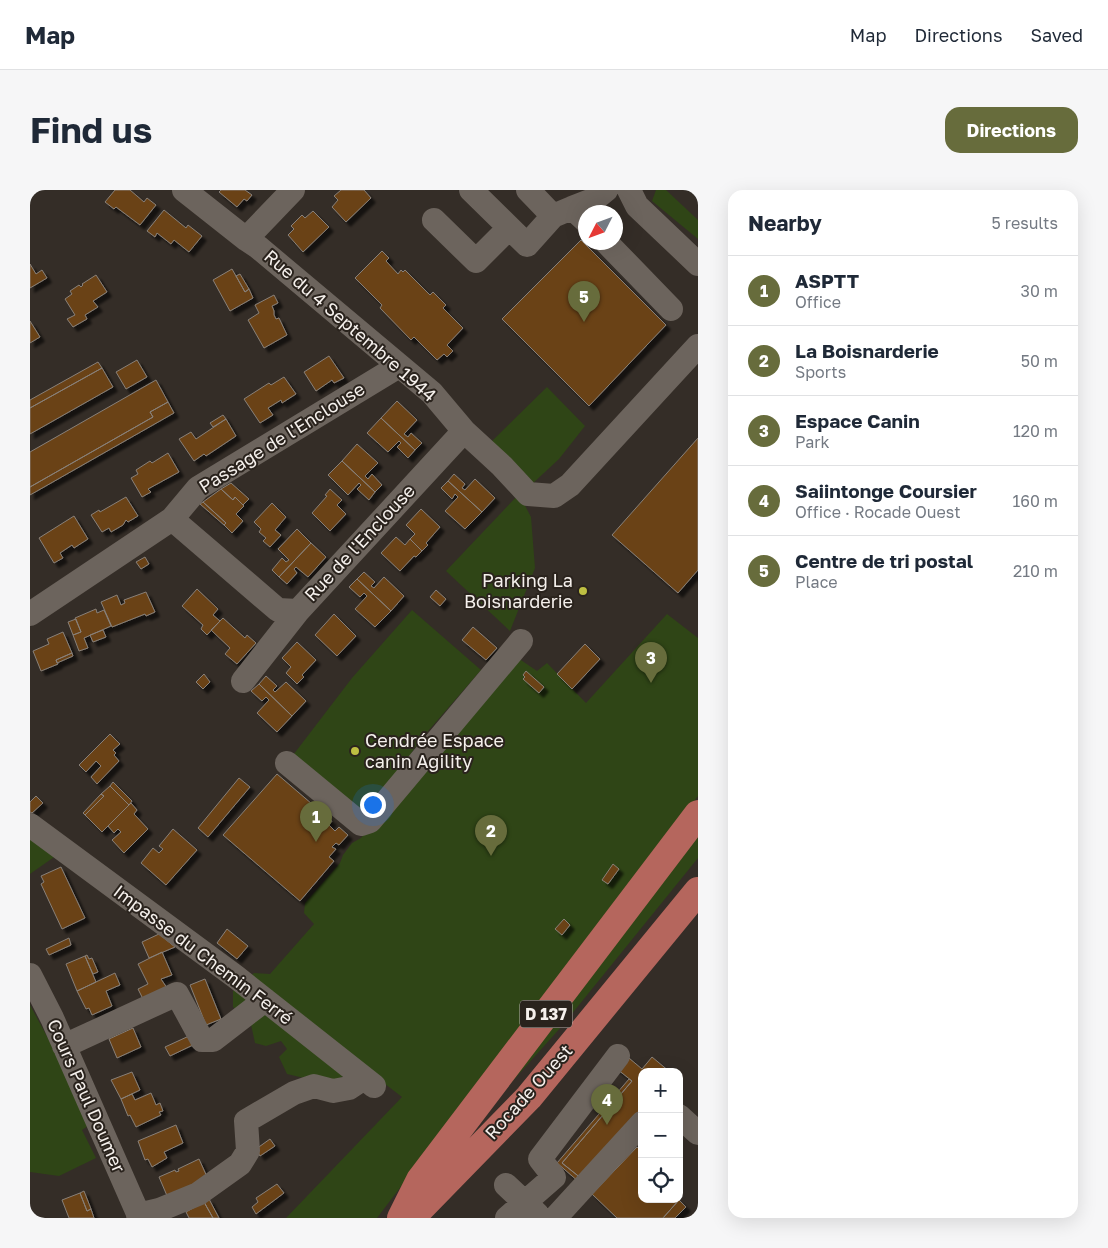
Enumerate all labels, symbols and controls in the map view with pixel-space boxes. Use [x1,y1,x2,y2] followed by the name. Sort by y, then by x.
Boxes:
[25,20,75,49] text: Map
[850,24,886,46] text: Map
[914,24,1002,46] text: Directions
[1030,24,1083,46] text: Saved
[945,107,1078,153] button: Directions
[30,109,152,151] text: Find us
[578,205,623,250] north arrow
[748,210,822,236] text: Nearby
[992,213,1058,233] text: 5 results
[260,245,441,406] street label: Rue du 4 Septembre 1944
[795,269,859,292] text: ASPTT
[568,281,600,322] pin: 5
[760,281,768,301] text: 1
[1021,281,1058,301] text: 30 m
[795,292,841,312] text: Office
[795,339,939,362] text: La Boisnarderie
[759,351,769,371] text: 2
[1021,351,1058,371] text: 50 m
[795,362,846,382] text: Sports
[195,377,368,497] street label: Passage de l'Enclouse
[795,409,920,432] text: Espace Canin
[759,421,769,441] text: 3
[1013,421,1058,441] text: 120 m
[795,432,830,452] text: Park
[299,479,419,605] street label: Rue de l'Enclouse
[795,479,977,502] text: Saiintonge Coursier
[759,491,769,511] text: 4
[1012,491,1058,511] text: 160 m
[795,502,961,522] text: Office · Rocade Ouest
[795,549,973,572] text: Centre de tri postal
[759,561,769,581] text: 5
[1013,561,1058,581] text: 210 m
[464,569,573,612] place label: Parking La Boisnarderie
[795,572,838,592] text: Place
[577,585,589,597] marker: Parking La Boisnarderie
[635,642,667,683] pin: 3
[365,729,504,772] place label: Cendrée Espace canin Agility
[349,745,361,757] marker: Cendrée Espace canin Agility
[360,792,386,818] your location
[300,801,332,842] pin: 1
[475,815,507,856] pin: 2
[110,880,298,1029] street label: Impasse du Chemin Ferré
[520,1001,572,1028] road number: D 137
[43,1015,131,1176] street label: Cours Paul Doumer
[480,1039,577,1143] street label: Rocade Ouest
[638,1068,683,1203] map controls
[638,1068,683,1113] button: +
[591,1084,623,1125] pin: 4
[638,1113,683,1158] button: −
[638,1158,683,1203] button: locate

